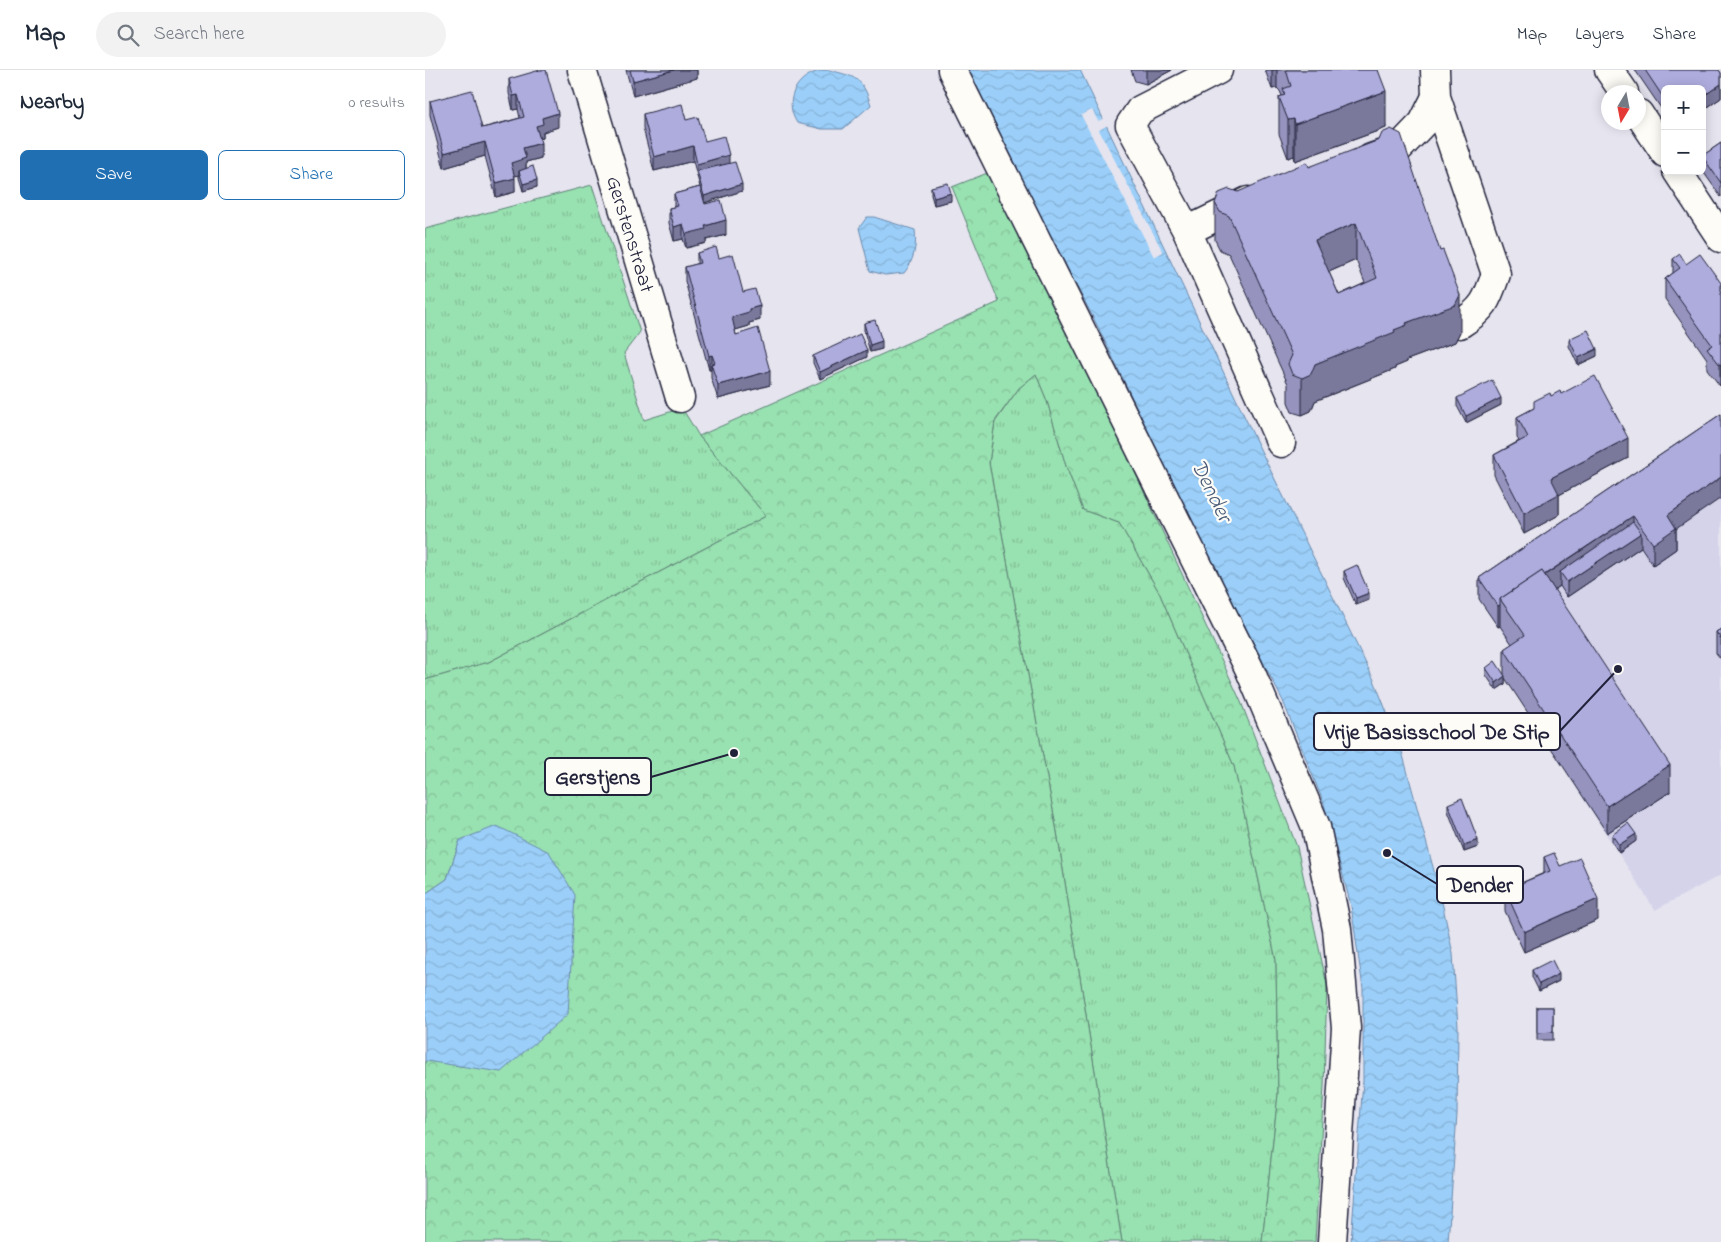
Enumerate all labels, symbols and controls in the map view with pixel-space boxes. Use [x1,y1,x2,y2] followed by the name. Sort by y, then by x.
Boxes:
[96,12,446,57] search box
[25,17,66,52] text: Map
[114,21,142,49] icon: search
[154,21,245,48] text: Search here
[1517,22,1547,48] text: Map
[1575,22,1625,48] text: Layers
[1653,22,1696,48] text: Share
[1601,85,1646,130] north arrow
[1661,85,1706,175] map controls
[1661,85,1706,130] button: +
[20,88,84,118] text: Nearby
[349,91,405,115] text: 0 results
[1661,130,1706,175] button: −
[20,150,208,200] button: Save
[218,150,405,200] button: Share
[597,173,661,297] street label: Gerstenstraat
[1181,455,1241,531] water label: Dender
[1314,713,1560,750] callout: Vrije Basisschool De Stip
[1323,718,1550,750] text: Vrije Basisschool De Stip
[545,758,651,795] callout: Gerstjens
[555,763,641,795] text: Gerstjens
[1437,866,1523,903] callout: Dender
[1446,871,1514,903] text: Dender

